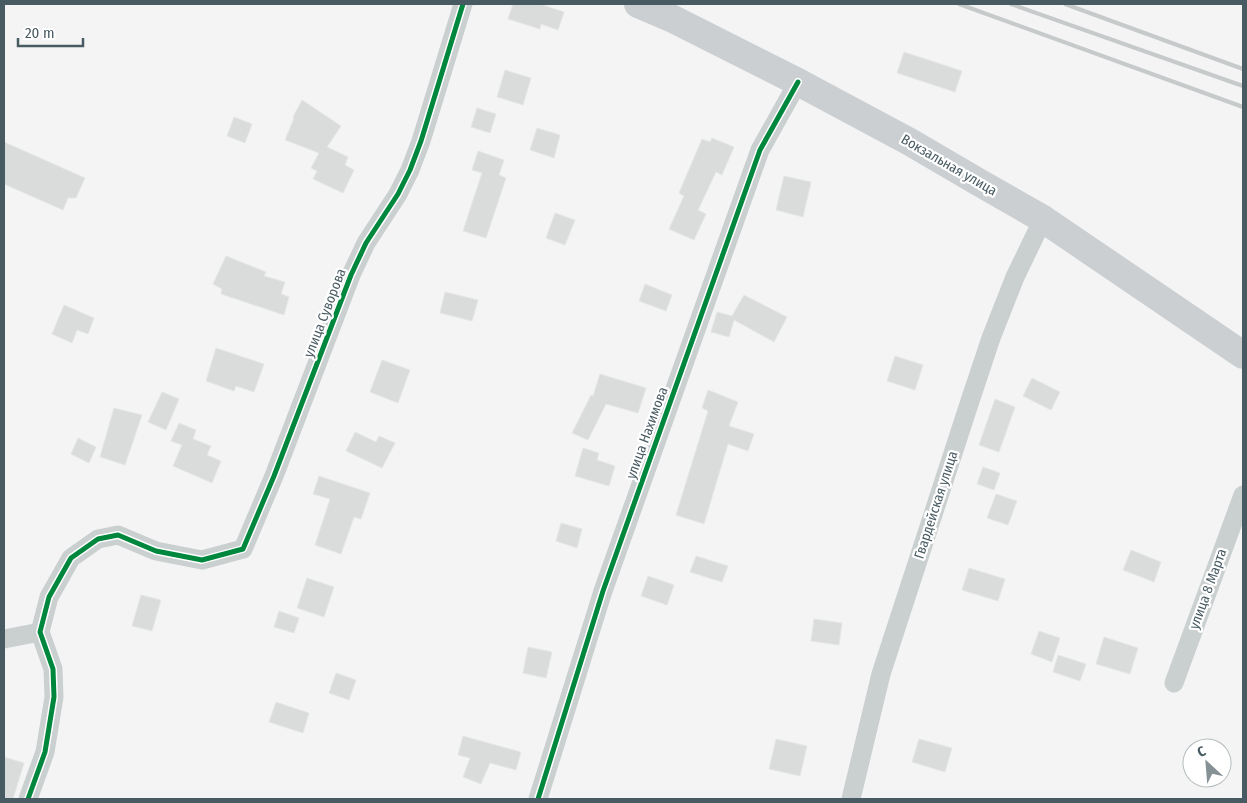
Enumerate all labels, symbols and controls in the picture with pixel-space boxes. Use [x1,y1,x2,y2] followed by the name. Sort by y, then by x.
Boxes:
[18,15,82,47] scale bar
[25,24,55,42] text: 20 m
[898,131,1000,199] street label: Вокзальная улица
[300,266,350,360] street label: улица Суворова
[622,384,672,481] street label: улица Нахимова
[911,449,961,561] street label: Гвардейская улица
[1186,546,1231,632] street label: улица 8 Марта
[1182,738,1232,788] north arrow
[1194,742,1209,761] text: С

